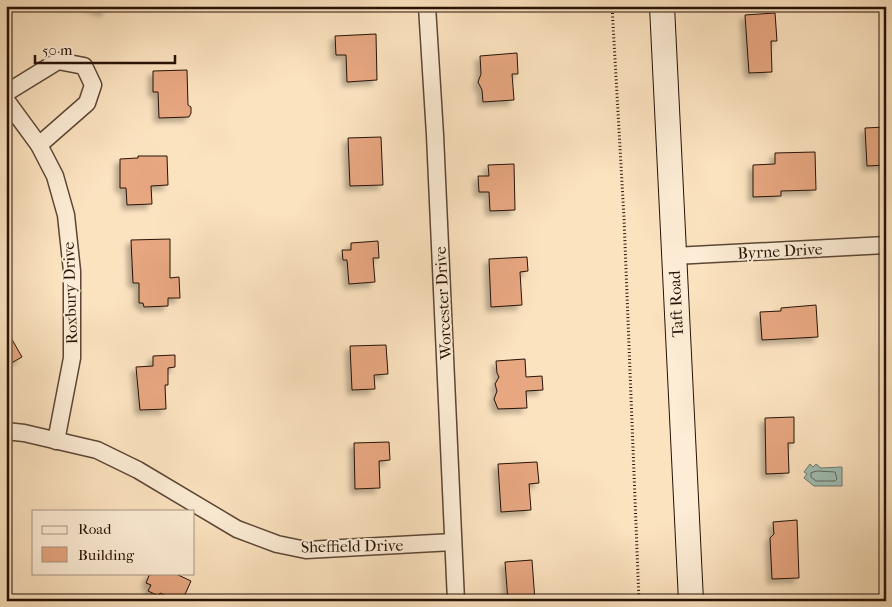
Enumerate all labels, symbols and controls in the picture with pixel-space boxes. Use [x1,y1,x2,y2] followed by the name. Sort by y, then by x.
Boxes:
[35,32,175,64] scale bar
[42,41,73,59] text: 50 m
[737,239,823,263] street label: Byrne Drive
[59,241,81,345] street label: Roxbury Drive
[431,246,456,361] street label: Worcester Drive
[665,270,687,338] street label: Taft Road
[32,510,195,574] legend
[78,520,112,538] text: Road
[301,536,403,556] street label: Sheffield Drive
[78,546,135,564] text: Building

